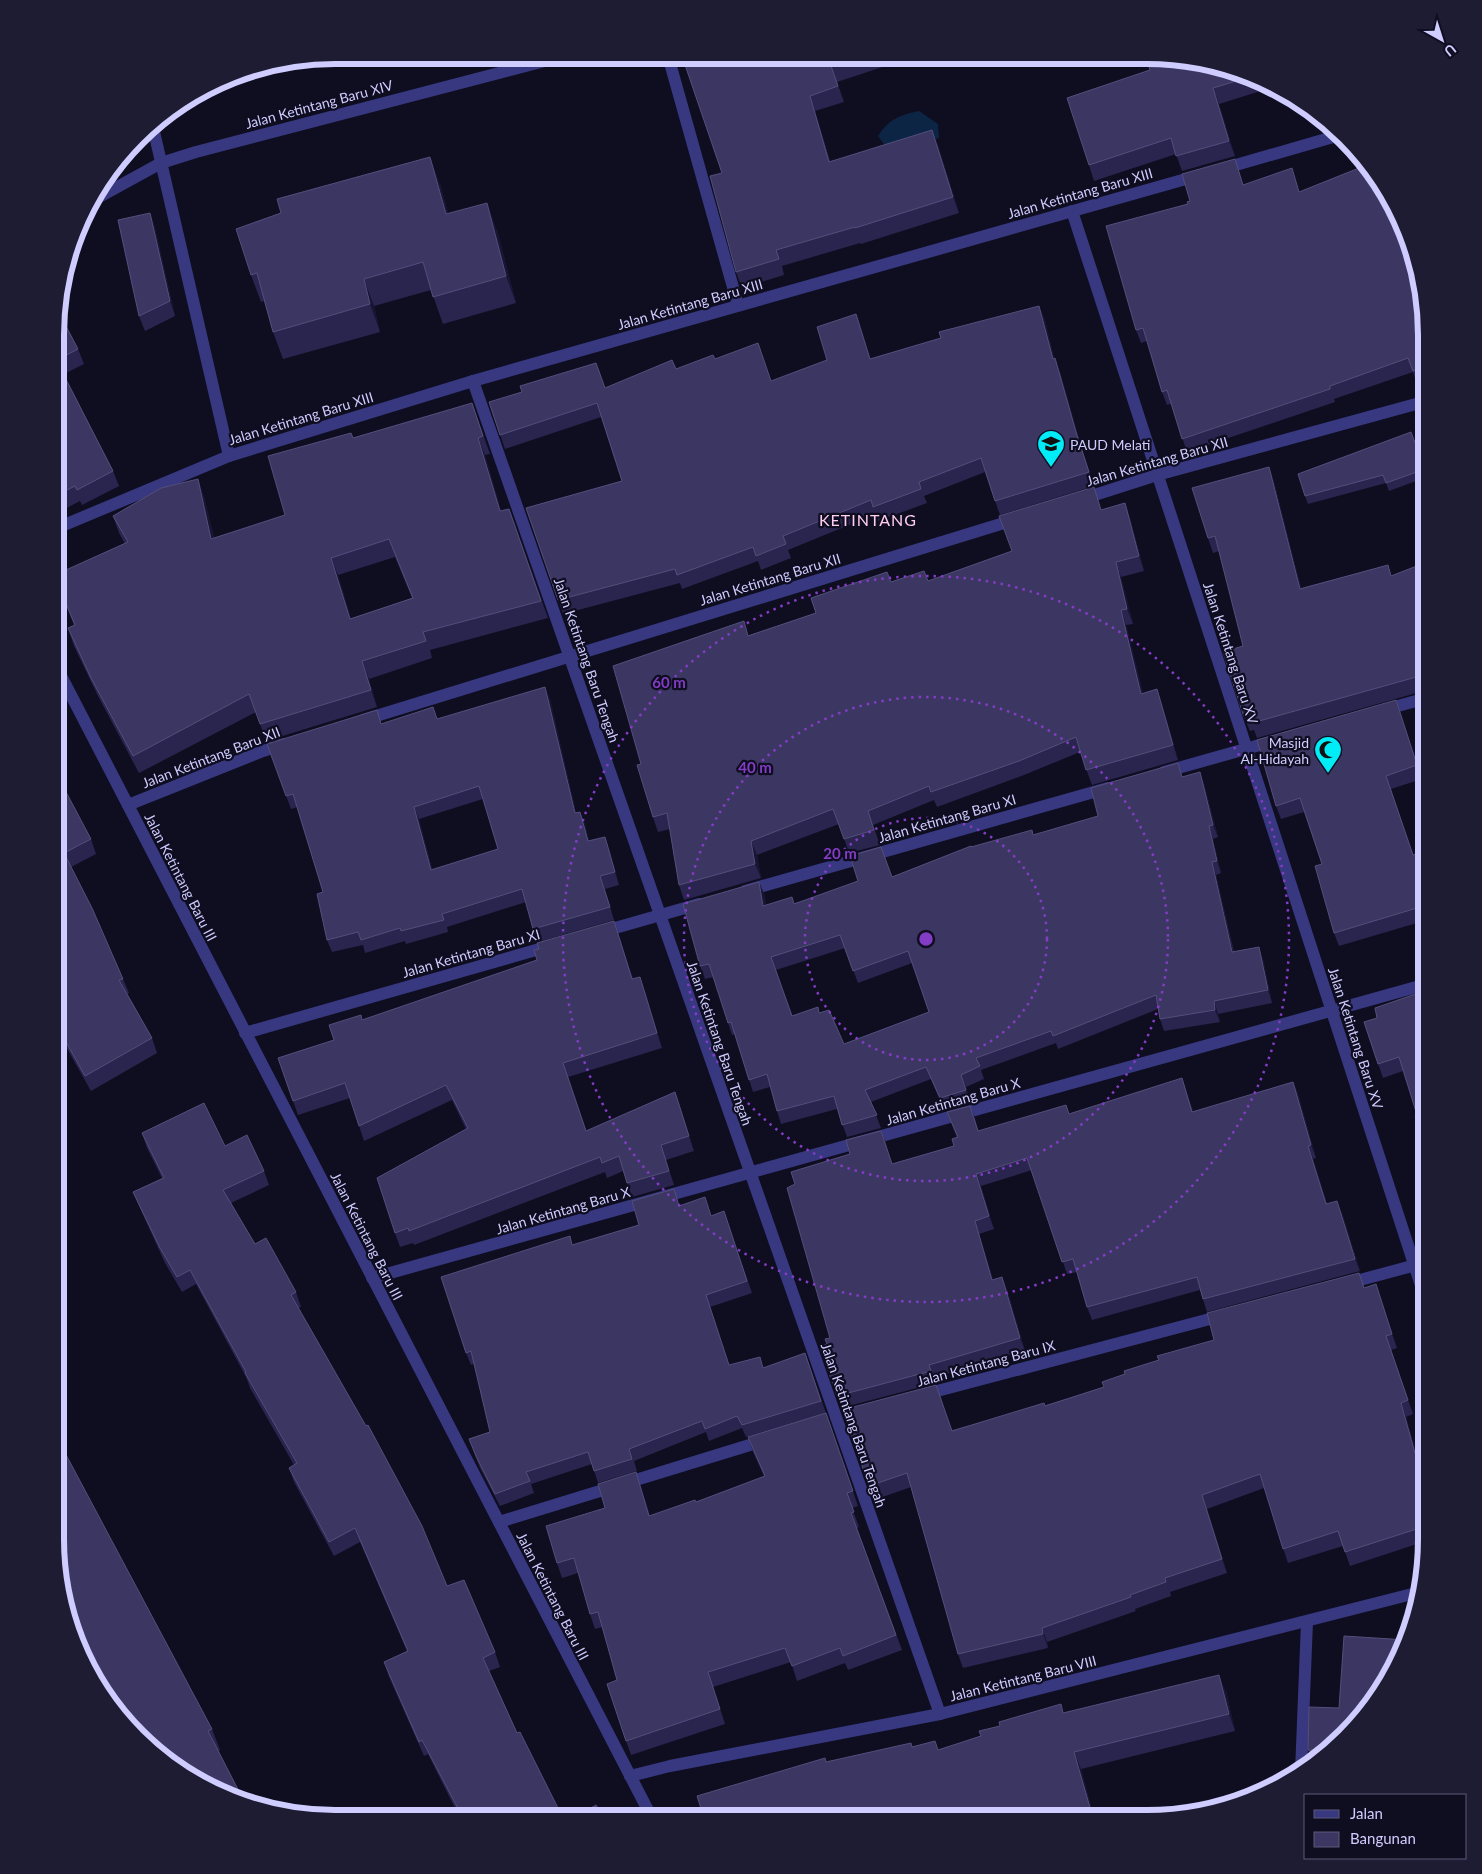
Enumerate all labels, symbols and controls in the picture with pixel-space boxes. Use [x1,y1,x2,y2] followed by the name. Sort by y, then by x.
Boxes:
[1417,15,1467,65] north arrow
[1441,41,1460,60] text: U
[243,76,395,132] street label: Jalan Ketintang Baru XIV
[1005,164,1155,222] street label: Jalan Ketintang Baru XIII
[615,275,765,333] street label: Jalan Ketintang Baru XIII
[227,388,375,448] street label: Jalan Ketintang Baru XIII
[1036,429,1066,468] school or university icon: PAUD Melati
[1084,433,1230,489] street label: Jalan Ketintang Baru XII
[1070,436,1150,453] place label: PAUD Melati
[819,510,917,529] district label: KETINTANG
[697,549,843,609] street label: Jalan Ketintang Baru XII
[551,575,623,745] street label: Jalan Ketintang Baru Tengah
[1200,580,1262,727] street label: Jalan Ketintang Baru XV
[652,673,686,691] text: 60 m
[140,723,282,791] street label: Jalan Ketintang Baru XII
[1241,734,1309,767] place label: Masjid Al-Hidayah
[1313,735,1343,774] mosque icon: Masjid Al-Hidayah
[738,758,772,776] text: 40 m
[876,790,1018,846] street label: Jalan Ketintang Baru XI
[141,810,221,944] street label: Jalan Ketintang Baru III
[823,844,857,862] text: 20 m
[400,925,542,981] street label: Jalan Ketintang Baru XI
[917,930,935,948] centre of rings
[684,958,756,1128] street label: Jalan Ketintang Baru Tengah
[1325,965,1387,1112] street label: Jalan Ketintang Baru XV
[884,1074,1022,1128] street label: Jalan Ketintang Baru X
[327,1169,407,1303] street label: Jalan Ketintang Baru III
[494,1183,632,1237] street label: Jalan Ketintang Baru X
[915,1336,1057,1390] street label: Jalan Ketintang Baru IX
[818,1340,890,1510] street label: Jalan Ketintang Baru Tengah
[513,1529,593,1663] street label: Jalan Ketintang Baru III
[948,1652,1098,1704] street label: Jalan Ketintang Baru VIII
[1304,1794,1467,1859] legend
[1350,1804,1383,1822] text: Jalan
[1350,1829,1416,1847] text: Bangunan

